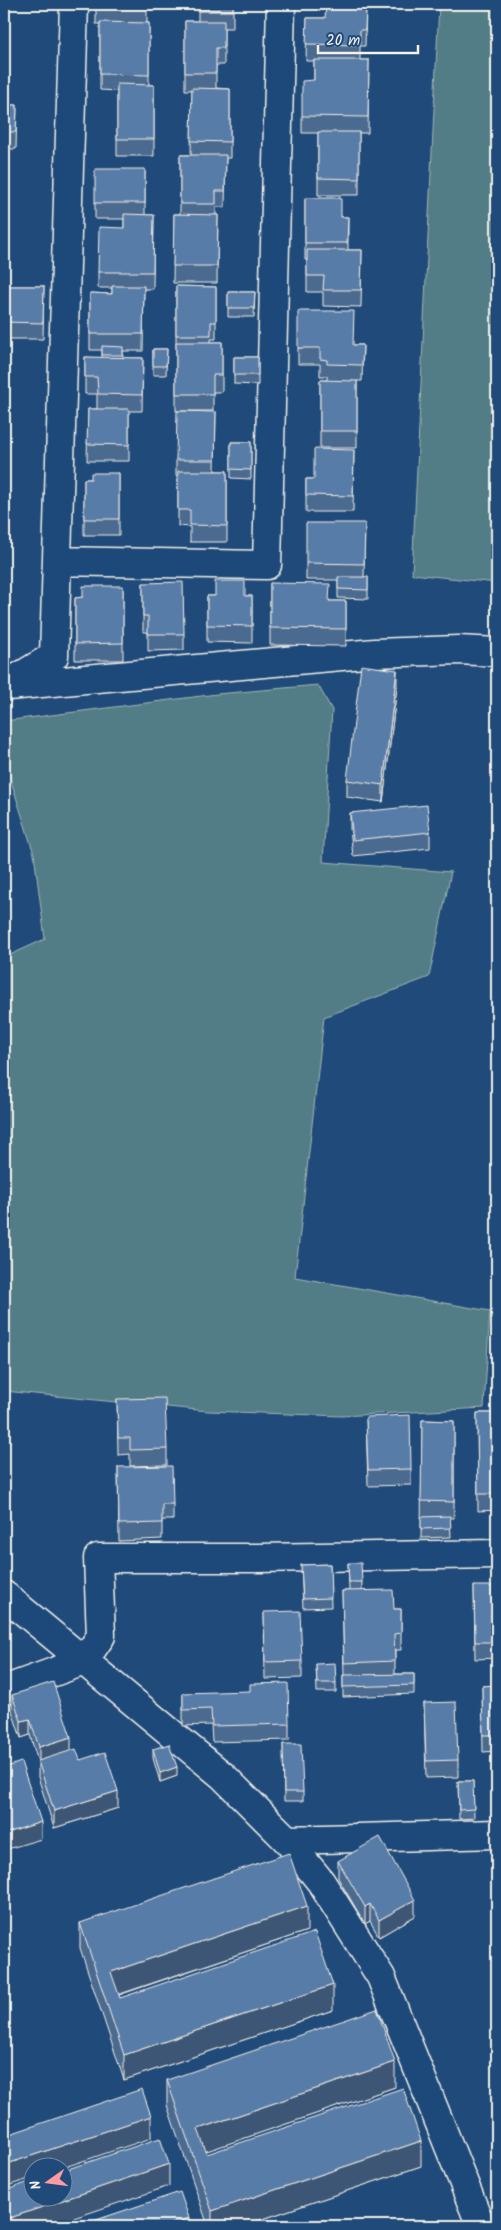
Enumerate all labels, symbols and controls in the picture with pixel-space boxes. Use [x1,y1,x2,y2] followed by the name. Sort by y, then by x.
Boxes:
[318,22,418,54] scale bar
[326,29,360,53] text: 20 m
[22,2158,72,2208] north arrow
[25,2178,48,2192] text: N

